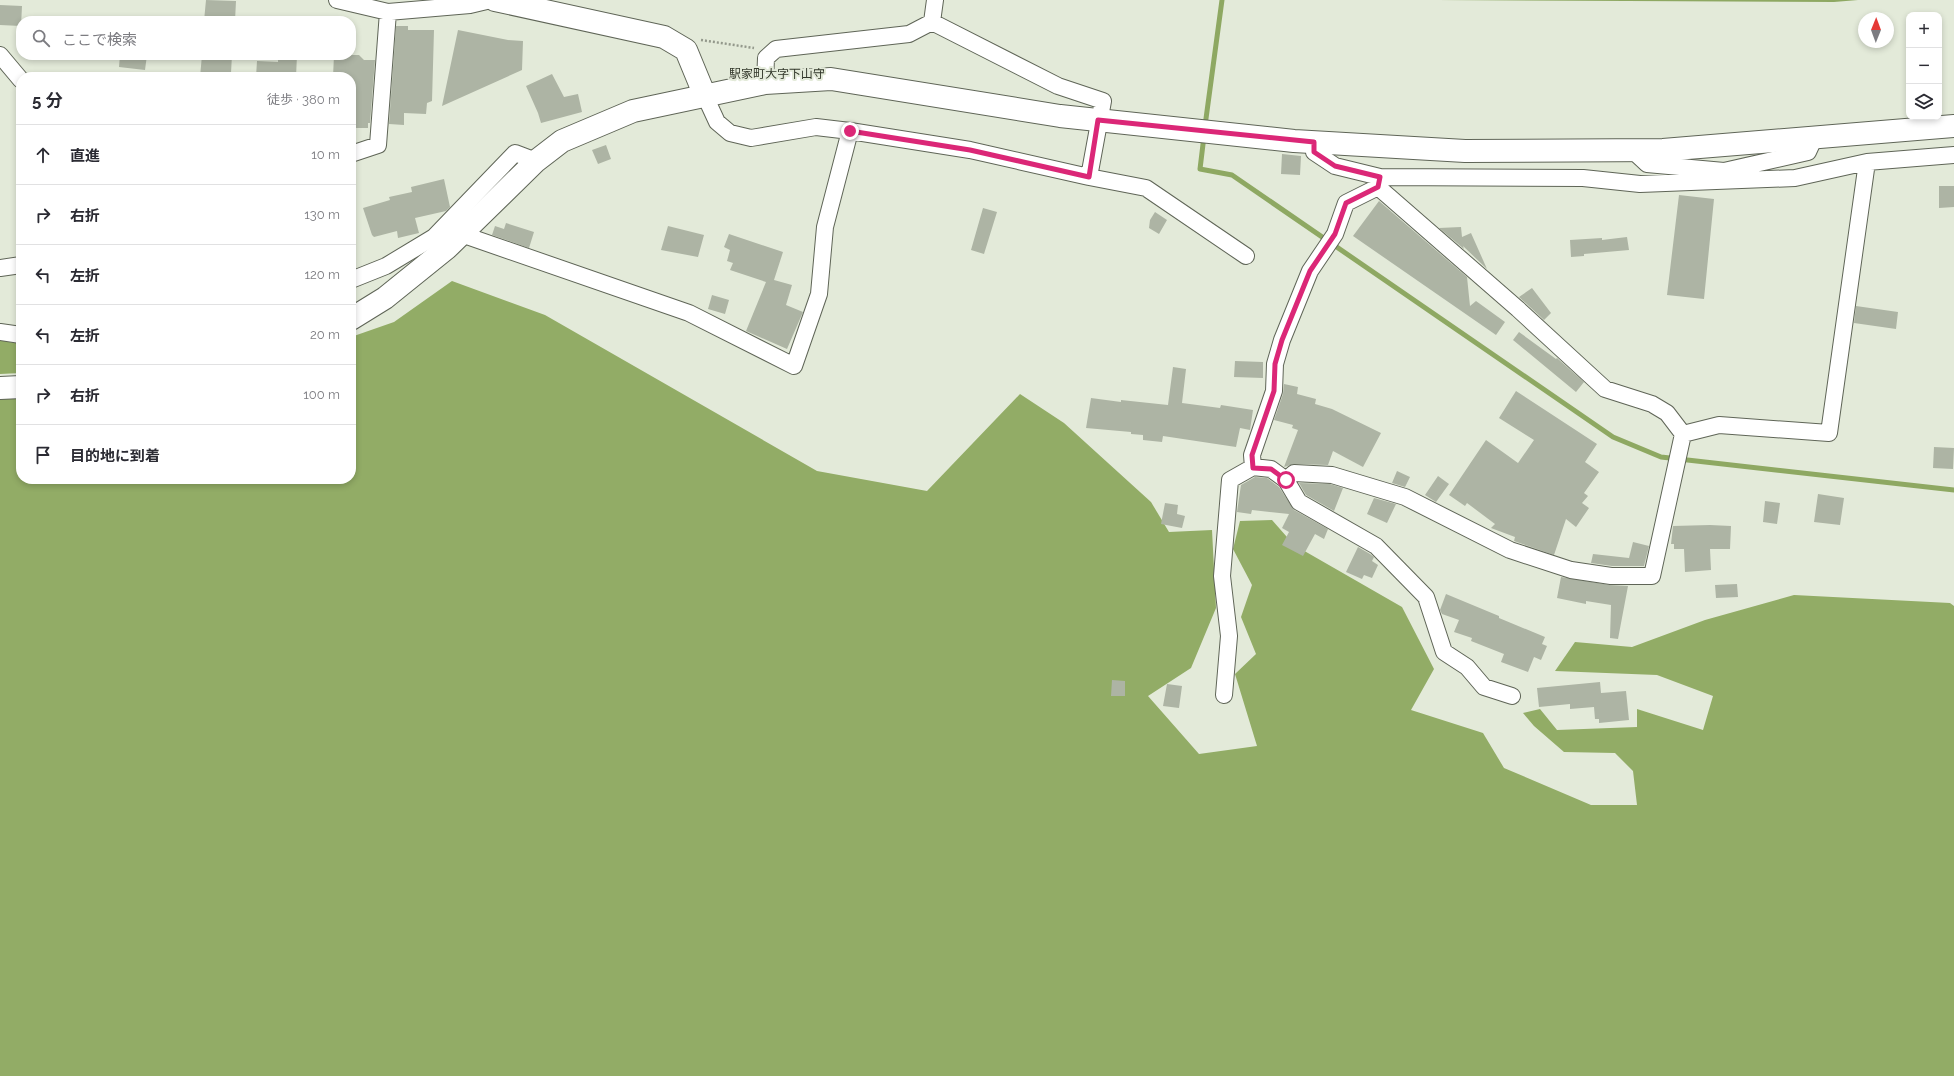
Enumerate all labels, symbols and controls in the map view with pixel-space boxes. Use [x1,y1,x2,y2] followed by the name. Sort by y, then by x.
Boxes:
[1858,12,1894,48] north arrow
[1906,12,1942,120] map controls
[1906,12,1942,48] button: +
[16,16,356,60] search box
[30,27,52,49] icon: search
[62,31,137,49] text: ここで検索
[1906,48,1942,84] button: −
[729,67,825,81] district label: 駅家町大字下山守
[1906,84,1942,120] button: layers
[32,90,63,110] text: 5 分
[267,92,340,107] text: 徒歩 · 380 m
[841,122,859,140] route end
[32,144,54,166] icon: ahead
[70,147,100,165] text: 直進
[311,147,340,162] text: 10 m
[32,204,54,226] icon: right
[70,207,100,225] text: 右折
[304,207,340,222] text: 130 m
[32,264,54,286] icon: left
[70,267,100,285] text: 左折
[304,267,340,282] text: 120 m
[32,324,54,346] icon: left
[70,327,100,345] text: 左折
[310,327,340,342] text: 20 m
[32,384,54,406] icon: right
[70,387,100,405] text: 右折
[303,387,340,402] text: 100 m
[32,444,54,466] icon: arrive
[70,447,160,465] text: 目的地に到着
[1277,471,1295,489] route start

